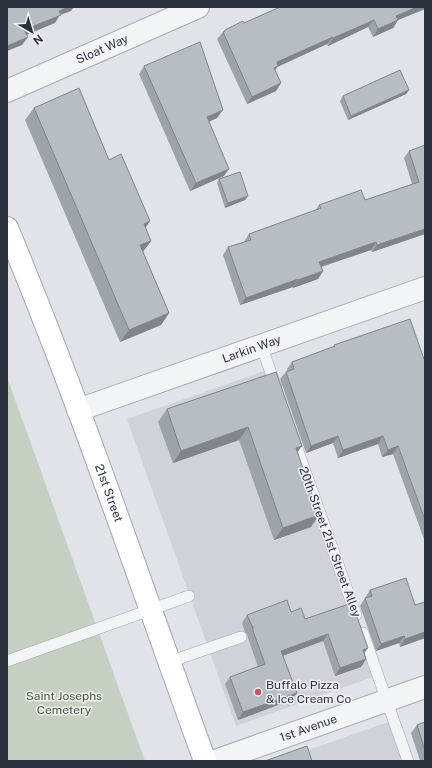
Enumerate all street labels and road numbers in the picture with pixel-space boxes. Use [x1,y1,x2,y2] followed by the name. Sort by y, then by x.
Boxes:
[74,31,131,67] street label: Sloat Way
[220,332,283,366] street label: Larkin Way
[92,462,126,524] street label: 21st Street
[296,465,364,620] street label: 20th Street 21st Street Alley
[278,712,339,745] street label: 1st Avenue

